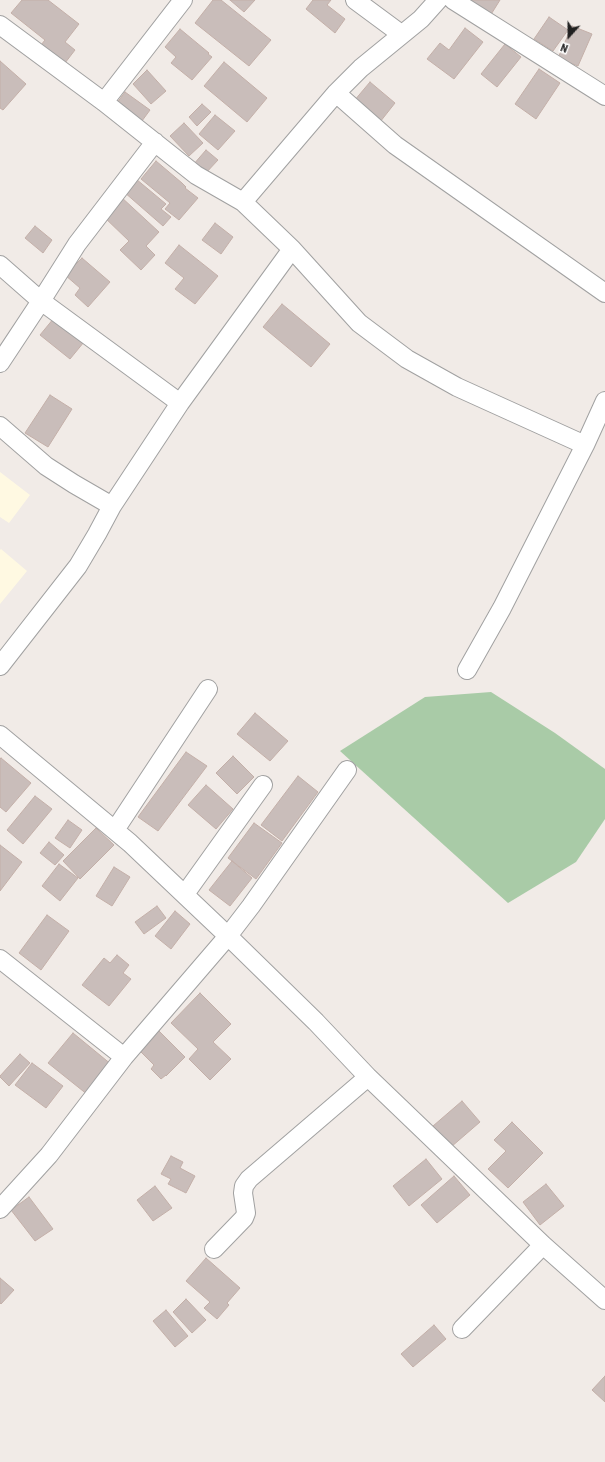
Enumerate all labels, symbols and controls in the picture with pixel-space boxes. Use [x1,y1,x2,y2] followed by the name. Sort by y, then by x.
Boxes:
[549,16,589,56] north arrow
[559,40,570,55] text: N

